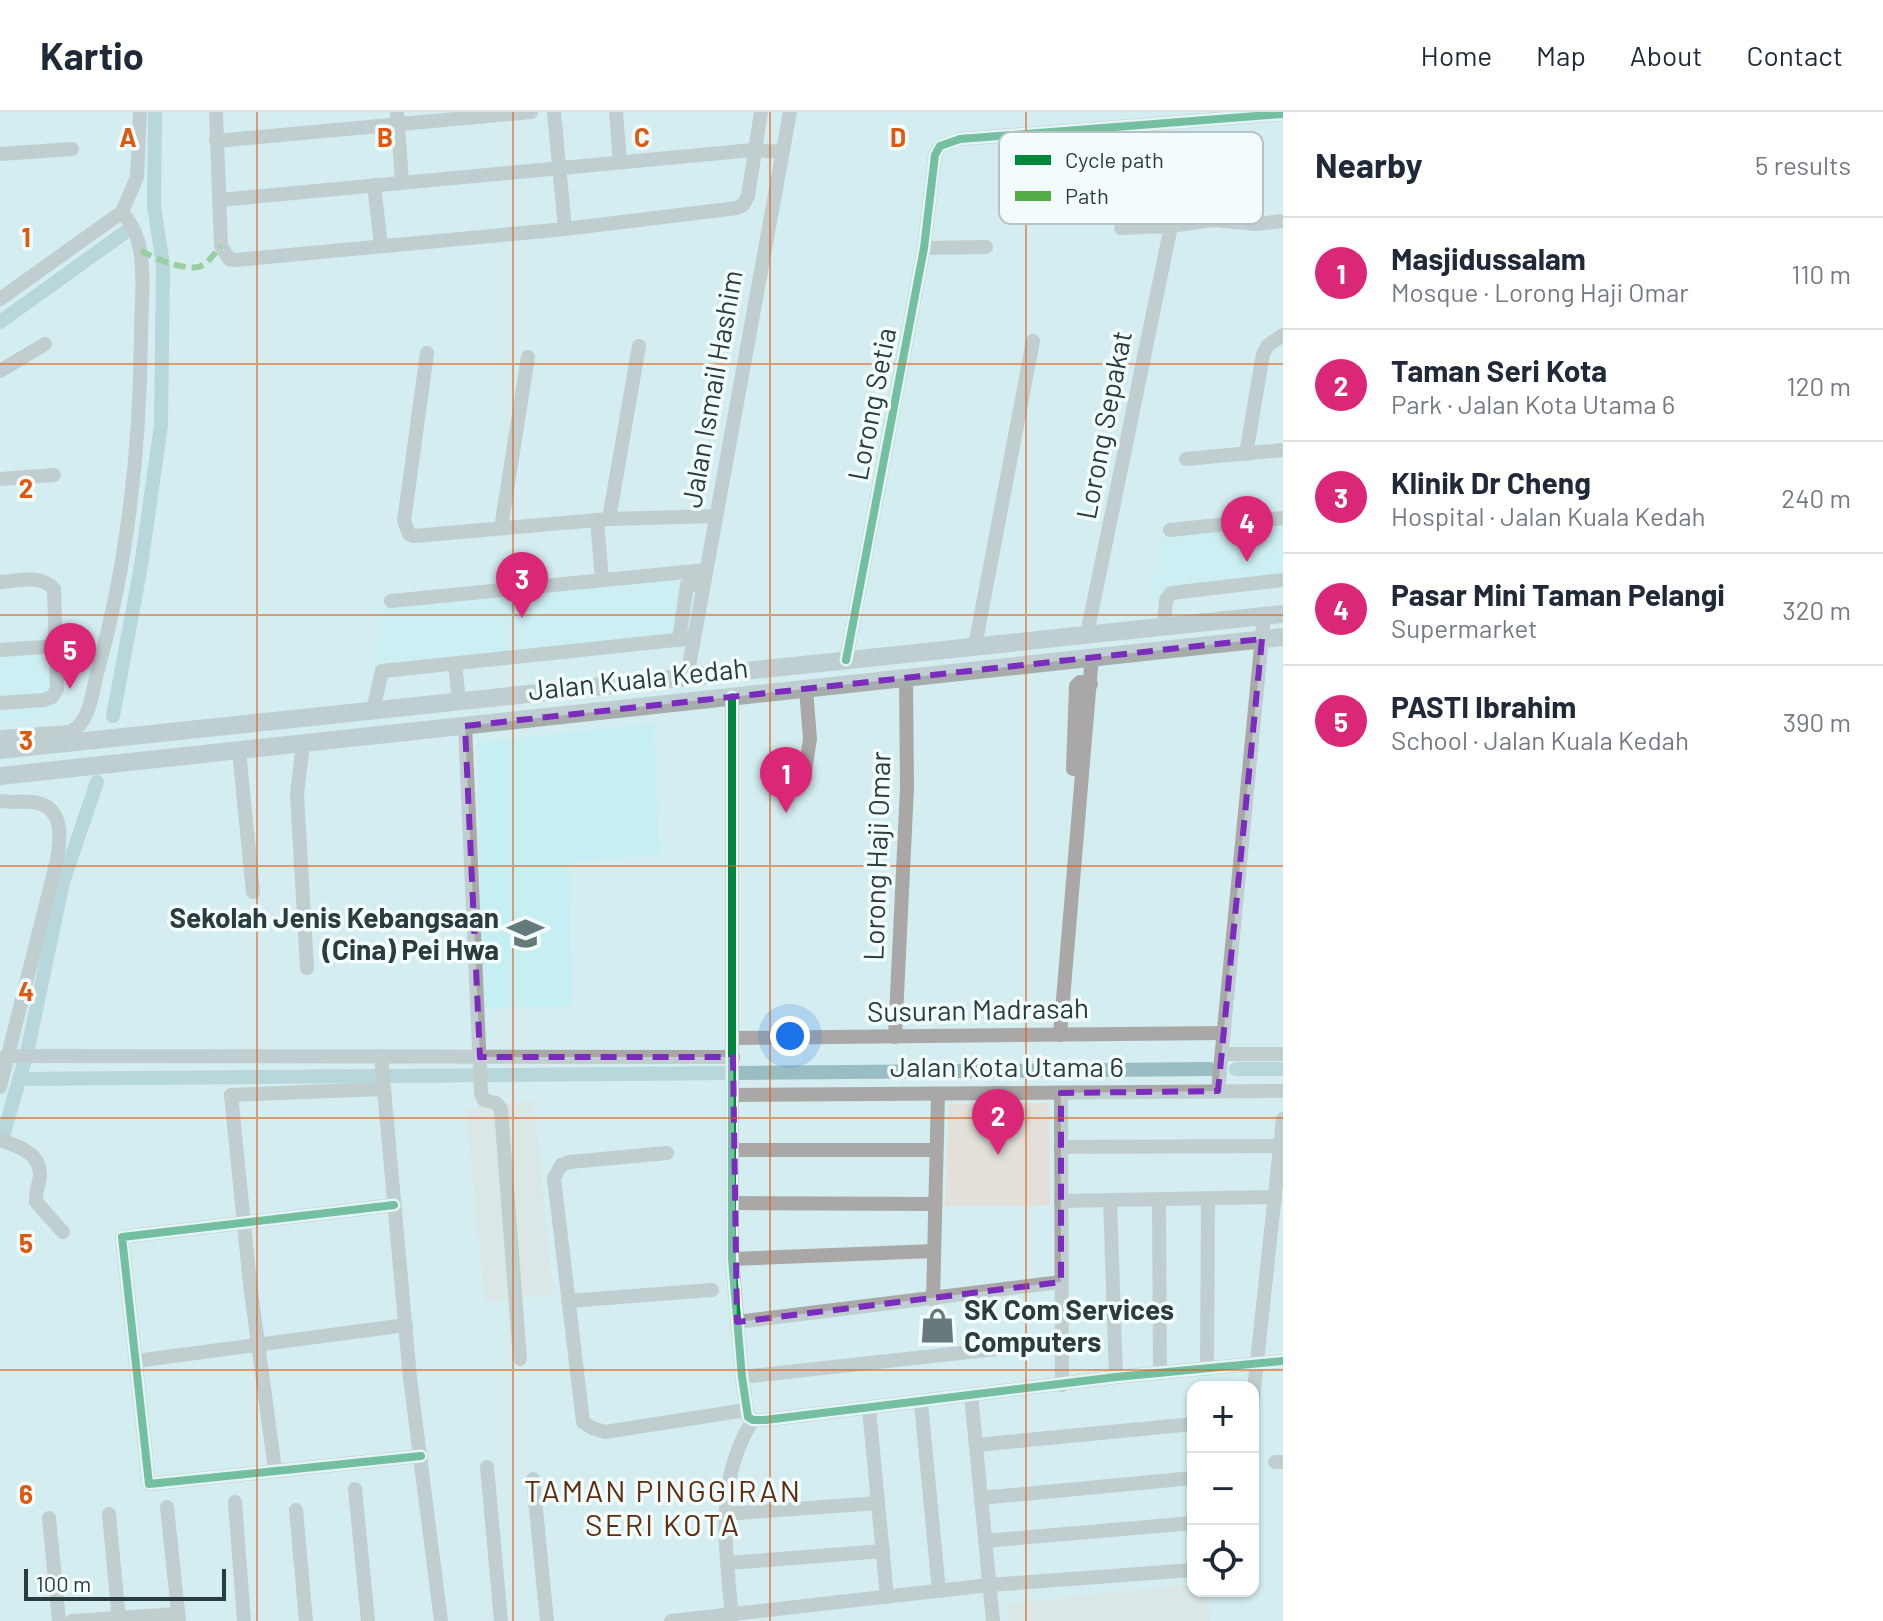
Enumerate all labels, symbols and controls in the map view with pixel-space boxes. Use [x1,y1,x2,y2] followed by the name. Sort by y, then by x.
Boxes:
[40,32,144,78] text: Kartio
[1421,38,1492,72] text: Home
[1536,38,1586,72] text: Map
[1630,38,1702,72] text: About
[1746,38,1843,72] text: Contact
[119,121,137,152] text: A
[377,121,393,152] text: B
[634,121,650,152] text: C
[890,121,906,152] text: D
[999,132,1263,224] legend
[1315,144,1423,185] text: Nearby
[1065,146,1164,172] text: Cycle path
[1755,149,1851,180] text: 5 results
[1065,182,1109,208] text: Path
[21,221,31,252] text: 1
[1391,240,1586,276] text: Masjidussalam
[1336,258,1346,289] text: 1
[1791,258,1851,289] text: 110 m
[673,267,749,510] street label: Jalan Ismail Hashim
[1391,276,1689,307] text: Mosque · Lorong Haji Omar
[840,325,902,483] street label: Lorong Setia
[1068,328,1138,522] street label: Lorong Sepakat
[1391,352,1607,388] text: Taman Seri Kota
[1334,370,1348,401] text: 2
[1787,370,1851,401] text: 120 m
[1391,388,1675,419] text: Park · Jalan Kota Utama 6
[1391,464,1591,500] text: Klinik Dr Cheng
[19,472,33,503] text: 2
[1334,482,1348,513] text: 3
[1781,482,1851,513] text: 240 m
[1221,496,1273,562] pin: 4
[1391,500,1705,531] text: Hospital · Jalan Kuala Kedah
[496,552,548,618] pin: 3
[1391,576,1725,612] text: Pasar Mini Taman Pelangi
[1333,594,1349,625] text: 4
[1782,594,1851,625] text: 320 m
[1391,612,1538,643] text: Supermarket
[44,623,96,689] pin: 5
[526,650,750,706] street label: Jalan Kuala Kedah
[1391,688,1576,724] text: PASTI Ibrahim
[1334,706,1348,737] text: 5
[1783,706,1851,737] text: 390 m
[19,724,33,755] text: 3
[1391,724,1689,755] text: School · Jalan Kuala Kedah
[760,747,812,813] pin: 1
[855,751,897,961] street label: Lorong Haji Omar
[169,900,499,966] place label: Sekolah Jenis Kebangsaan (Cina) Pei Hwa
[506,915,544,953] school or university icon: Sekolah Jenis Kebangsaan (Cina) Pei Hwa
[18,975,34,1006] text: 4
[867,990,1089,1028] street label: Susuran Madrasah
[770,1016,810,1056] your location
[890,1049,1124,1083] street label: Jalan Kota Utama 6
[972,1089,1024,1155] pin: 2
[19,1227,33,1258] text: 5
[964,1292,1174,1358] place label: SK Com Services Computers
[919,1307,957,1345] shop icon: SK Com Services Computers
[1187,1381,1259,1597] map controls
[1187,1381,1259,1453] button: +
[1187,1453,1259,1525] button: −
[524,1472,802,1542] district label: TAMAN PINGGIRAN SERI KOTA
[19,1478,33,1509] text: 6
[1187,1525,1259,1597] button: locate
[24,1565,226,1601] scale bar
[36,1570,91,1596] text: 100 m

